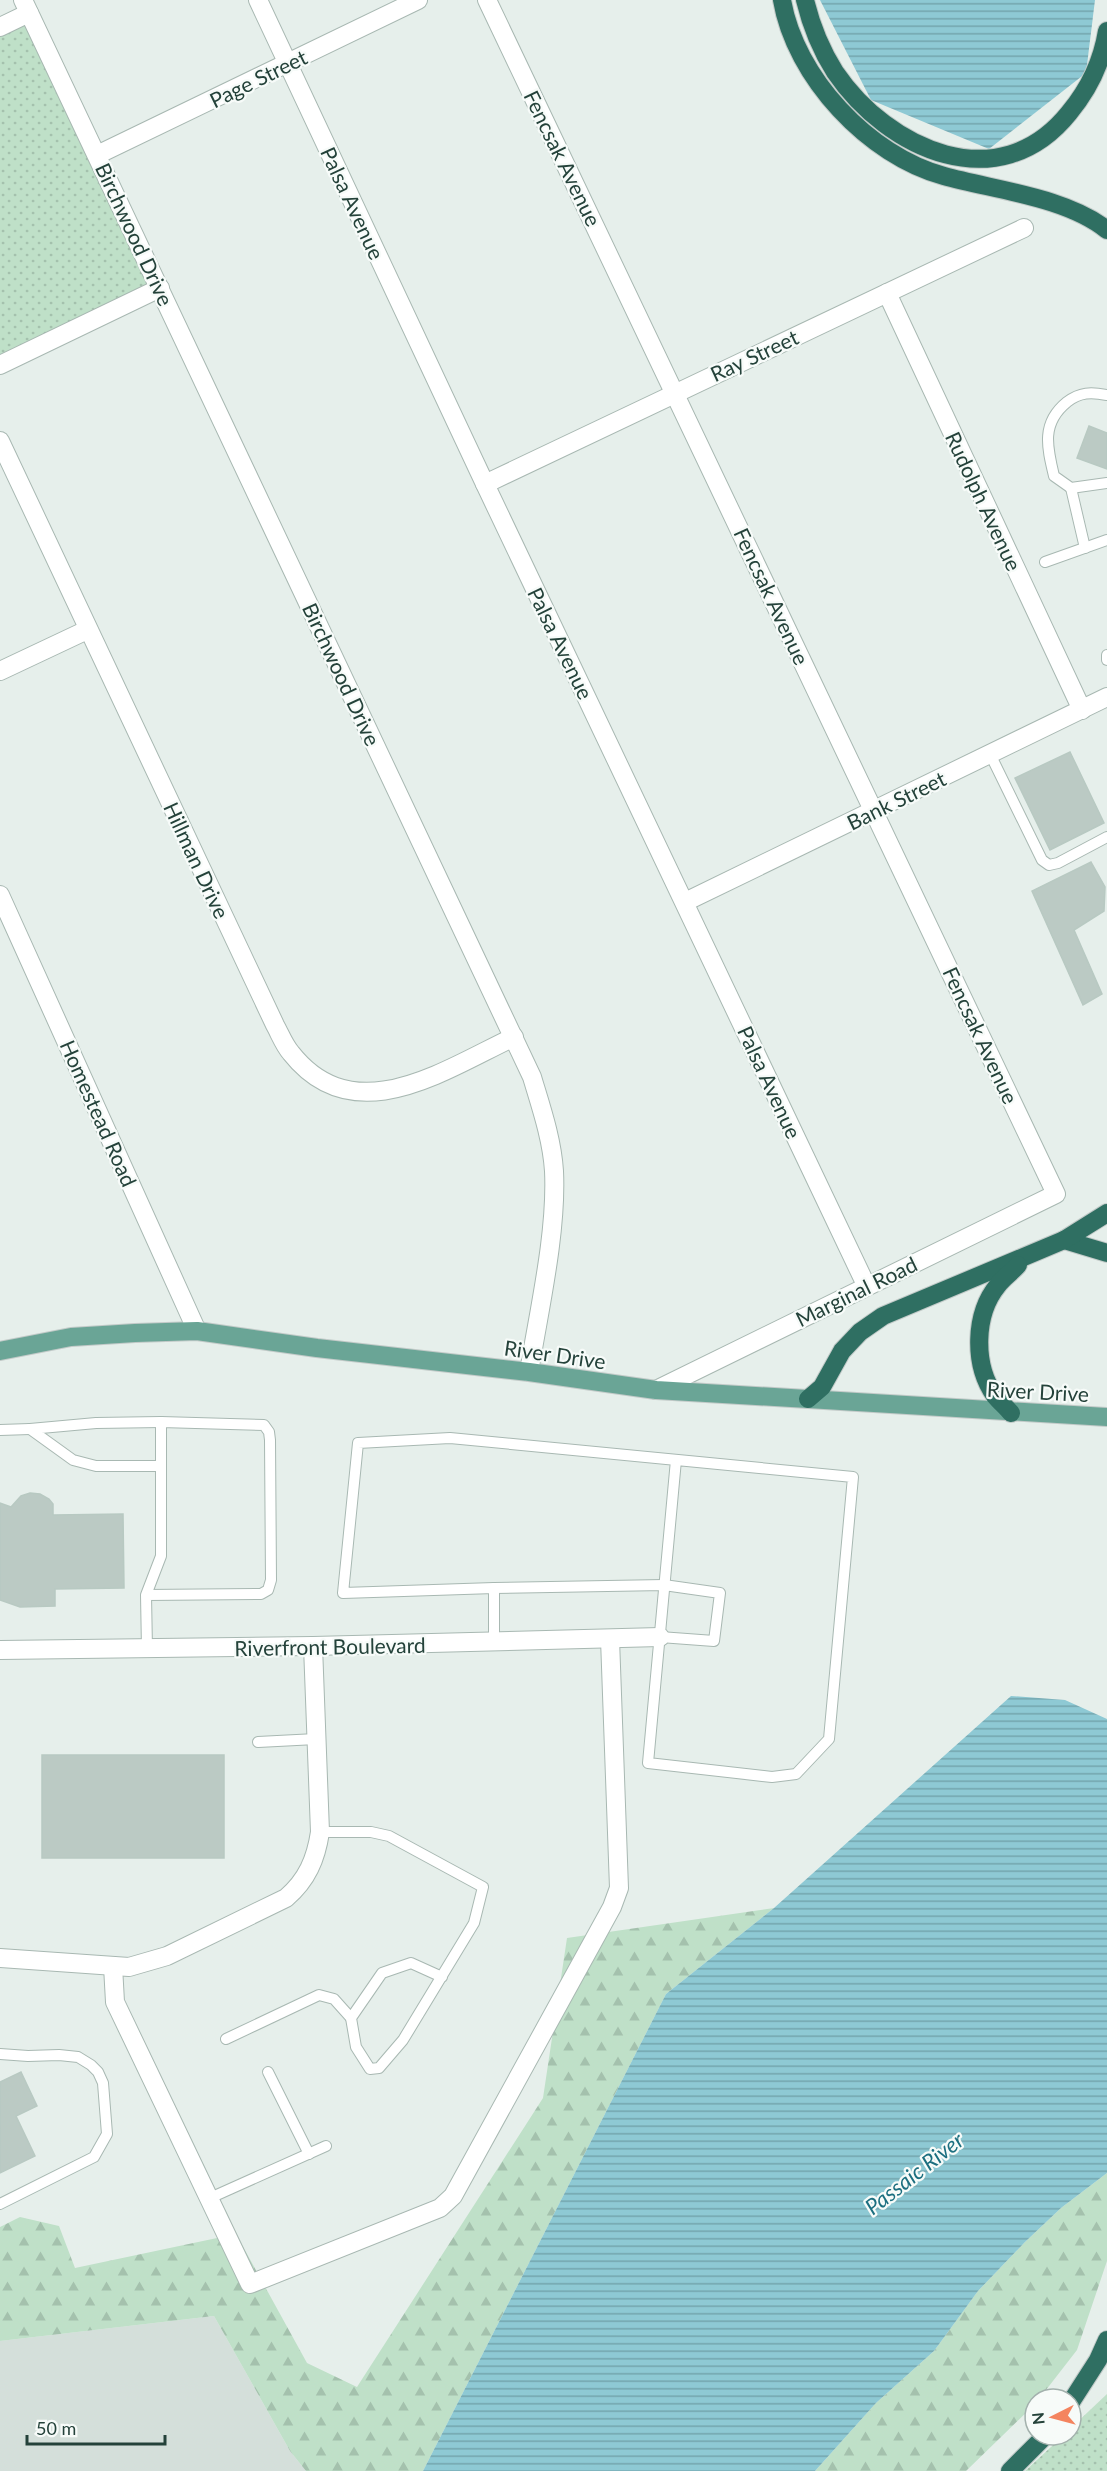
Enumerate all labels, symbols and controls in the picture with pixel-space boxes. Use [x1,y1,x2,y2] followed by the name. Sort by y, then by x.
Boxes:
[205,43,311,112] street label: Page Street
[519,86,607,230] street label: Fencsak Avenue
[316,143,390,263] street label: Palsa Avenue
[91,159,179,309] street label: Birchwood Drive
[706,324,802,386] street label: Ray Street
[941,427,1027,575] street label: Rudolph Avenue
[729,524,815,668] street label: Fencsak Avenue
[523,583,599,703] street label: Palsa Avenue
[298,599,386,749] street label: Birchwood Drive
[842,765,950,835] street label: Bank Street
[159,798,235,922] street label: Hillman Drive
[938,963,1024,1107] street label: Fencsak Avenue
[733,1022,807,1142] street label: Palsa Avenue
[55,1036,143,1190] street label: Homestead Road
[791,1251,921,1331] street label: Marginal Road
[503,1335,607,1373] street label: River Drive
[986,1376,1090,1406] street label: River Drive
[234,1632,426,1660] street label: Riverfront Boulevard
[859,2126,969,2220] water label: Passaic River
[1023,2387,1083,2447] north arrow
[27,2408,165,2446] scale bar
[1027,2411,1048,2426] text: N
[36,2417,76,2439] text: 50 m

